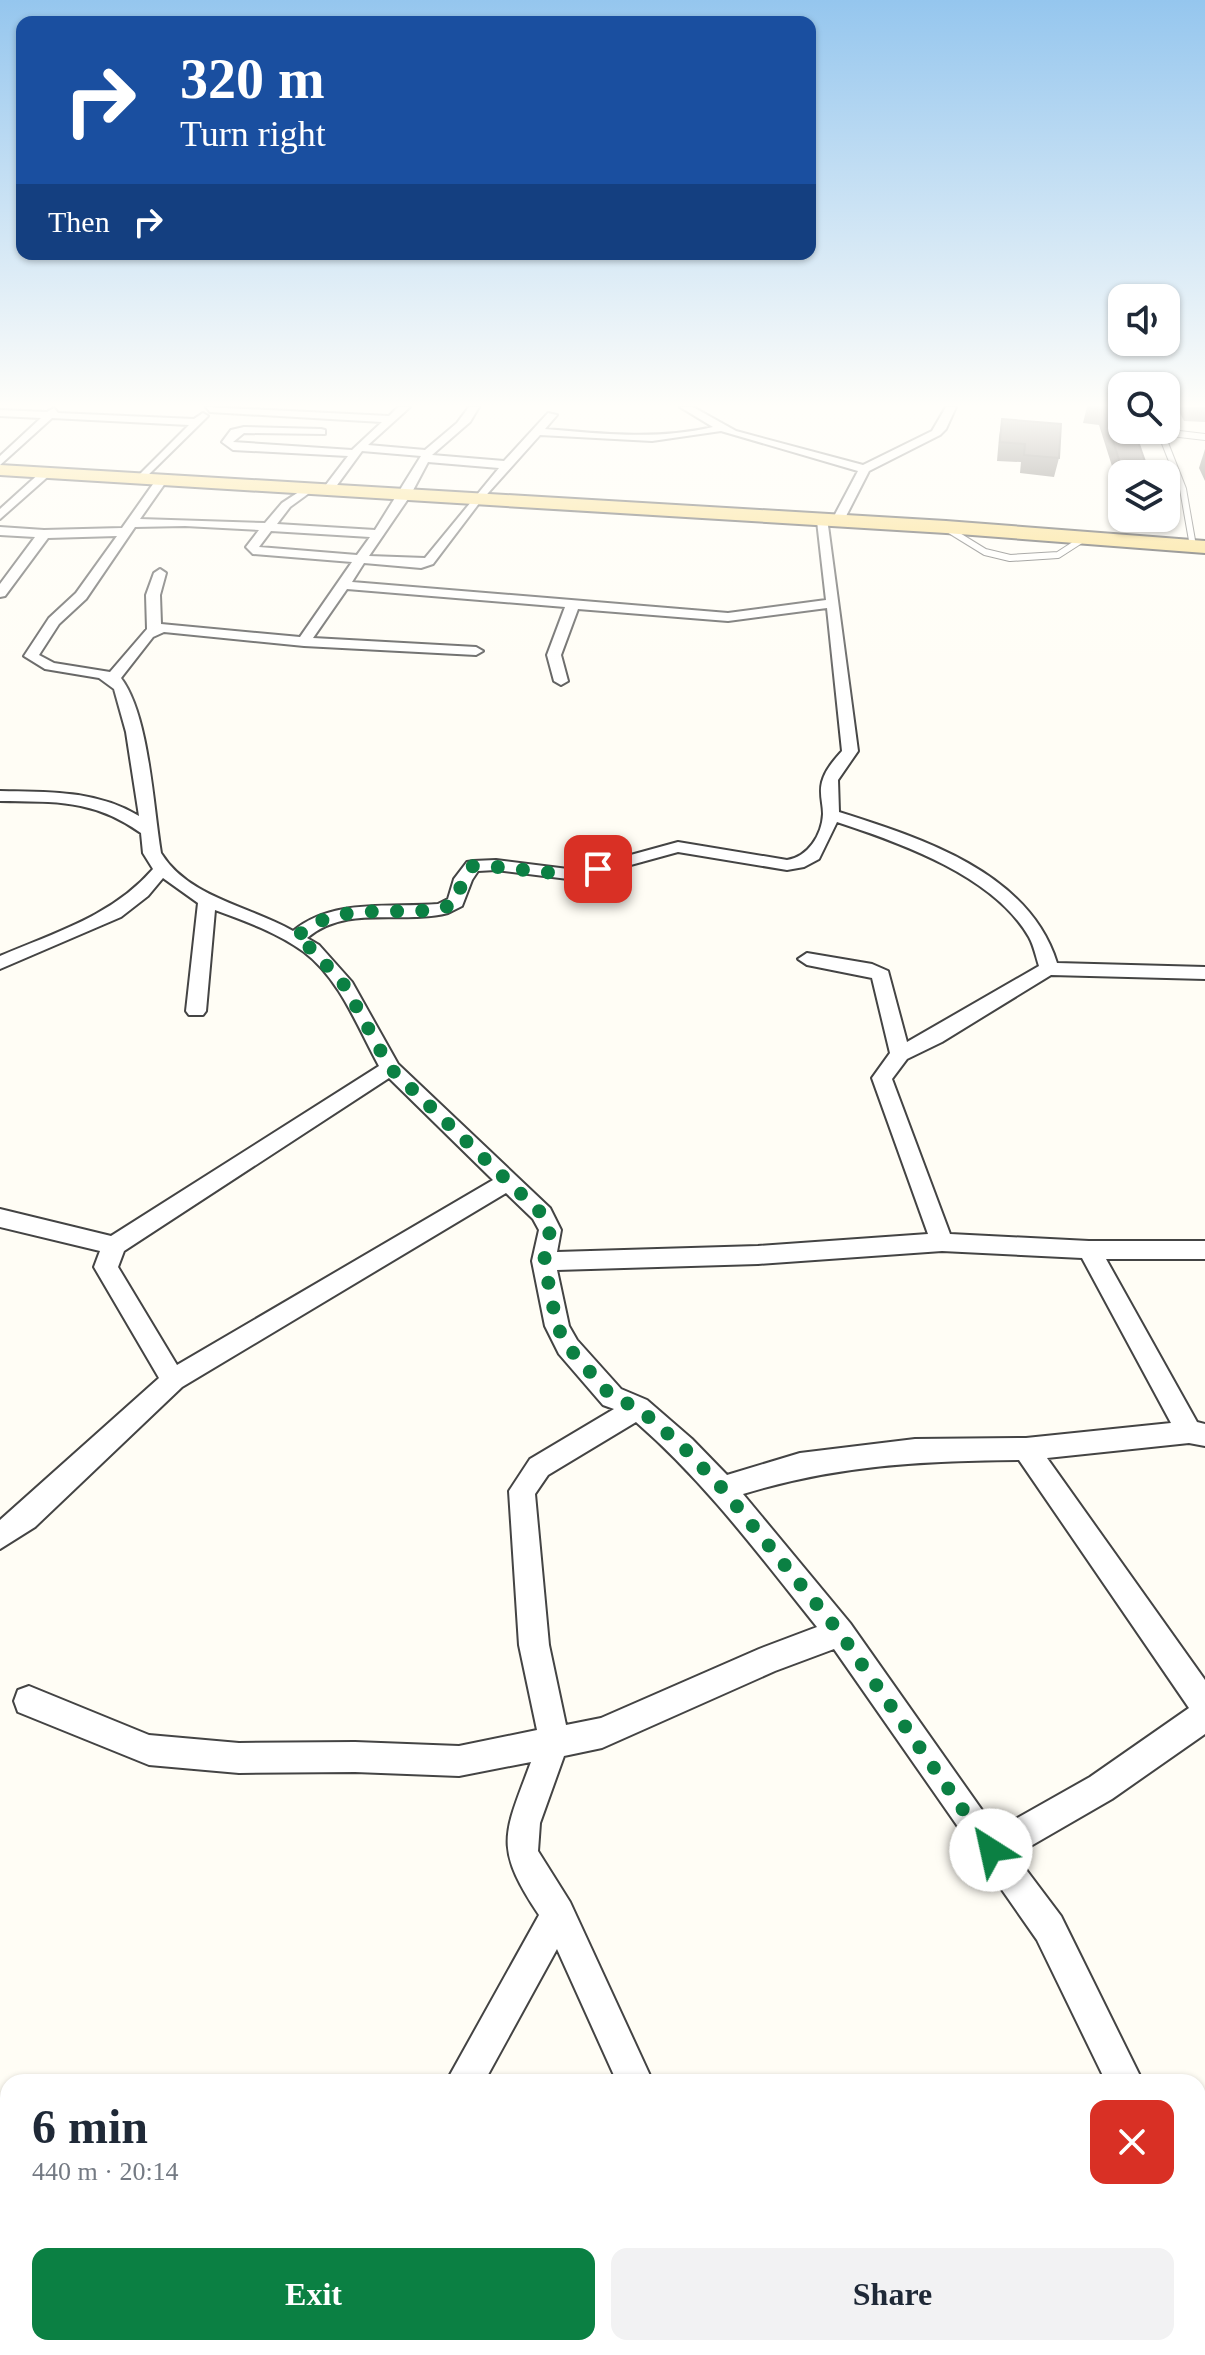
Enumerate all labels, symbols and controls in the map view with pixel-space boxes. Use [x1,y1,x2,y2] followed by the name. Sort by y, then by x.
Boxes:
[48,48,152,152] icon: right
[180,48,325,110] text: 320 m
[180,114,326,154] text: Turn right
[126,200,170,244] icon: right
[48,205,110,238] text: Then
[1108,284,1180,532] map controls
[1108,284,1180,356] button: sound
[1108,372,1180,444] button: search
[1108,460,1180,532] button: layers
[564,835,632,903] pin
[576,847,620,891] icon: arrive
[949,1808,1033,1892] position arrow
[32,2100,148,2153] text: 6 min
[1090,2100,1174,2184] button: close
[32,2157,179,2186] text: 440 m · 20:14
[32,2248,595,2340] button: Exit
[611,2248,1174,2340] button: Share

